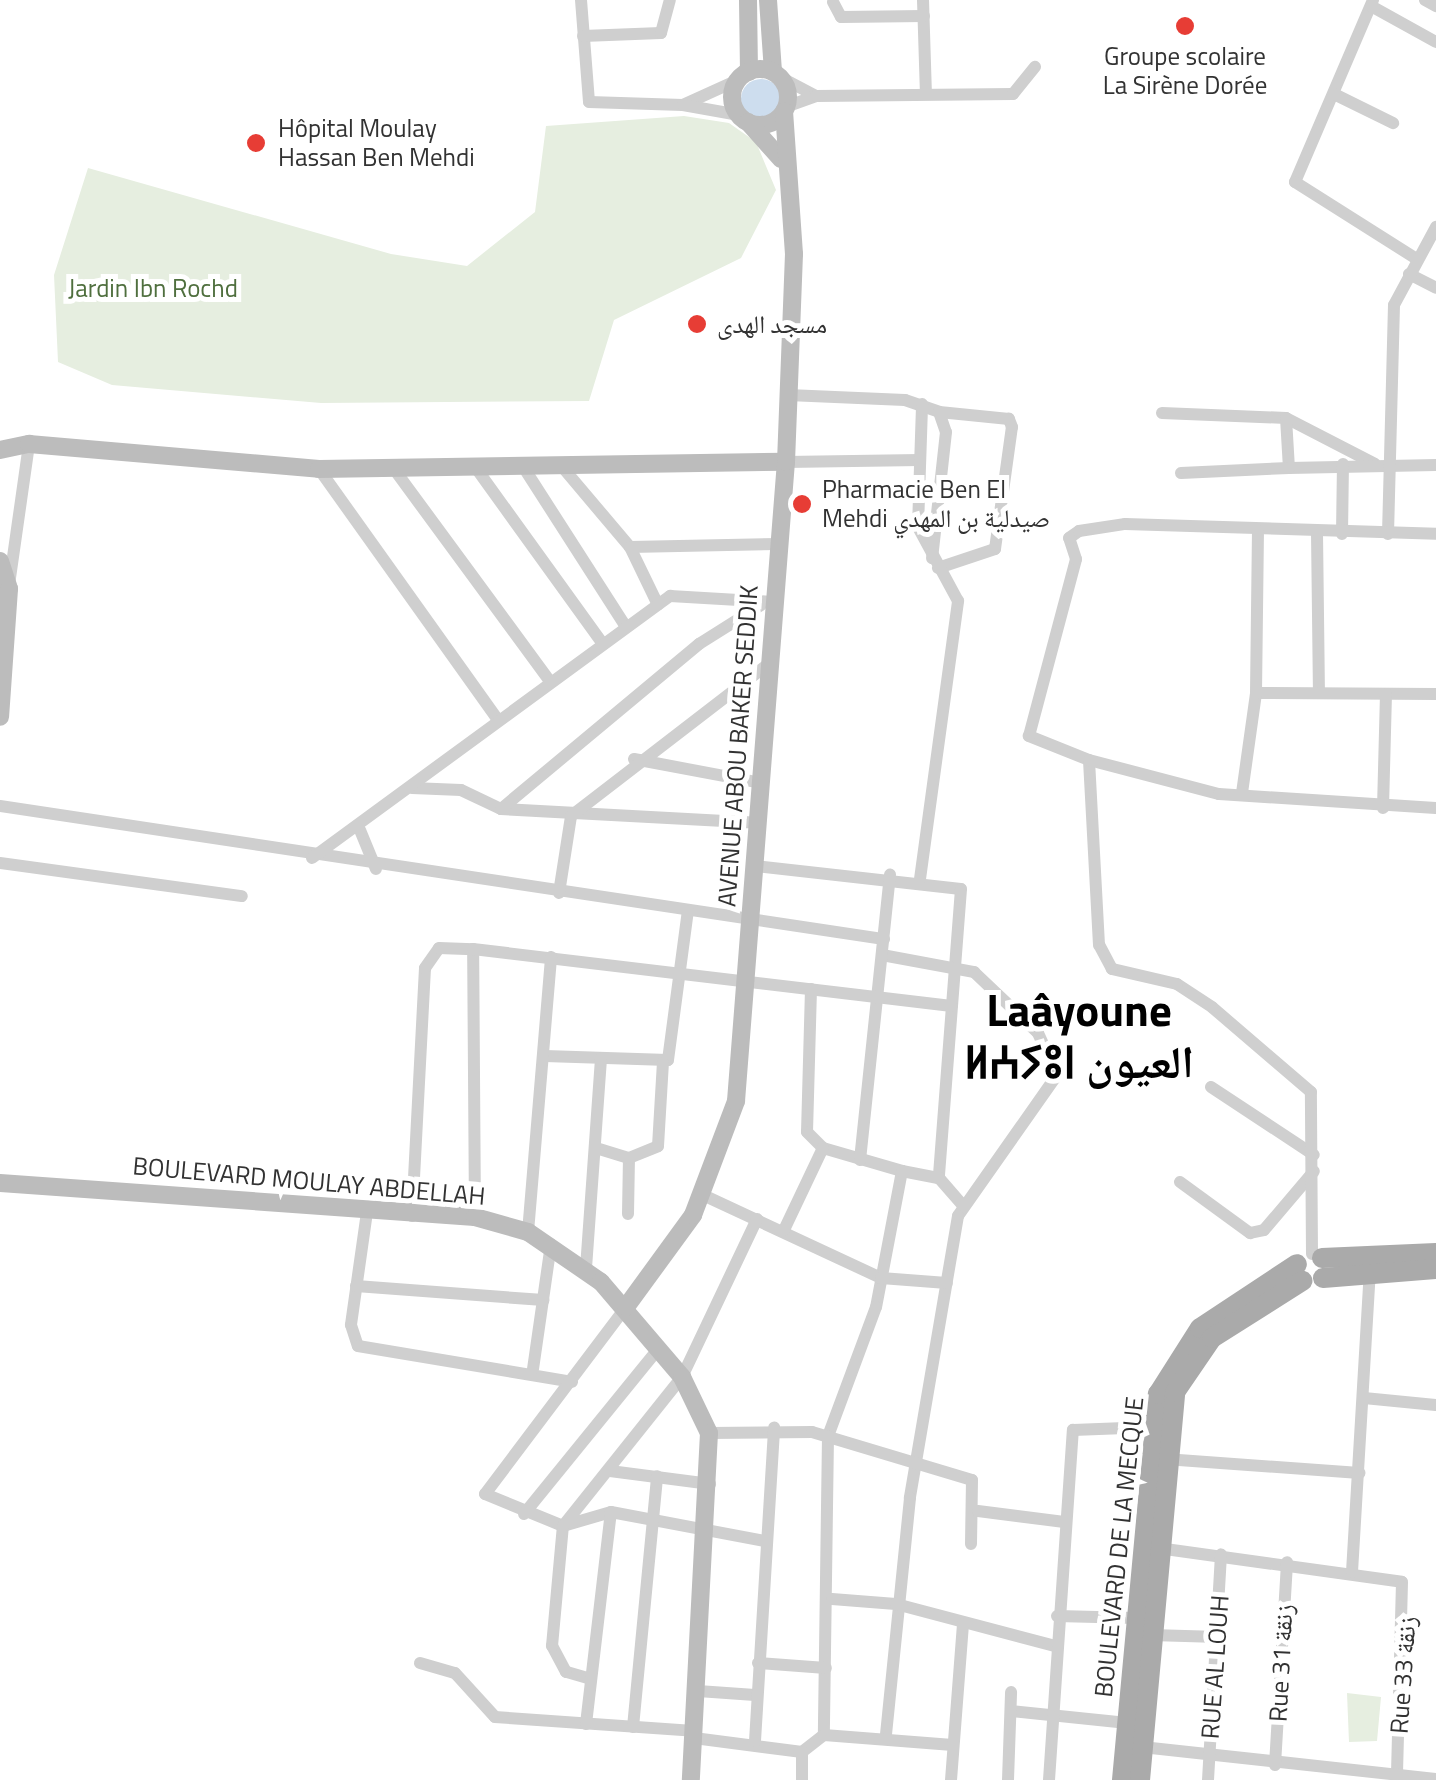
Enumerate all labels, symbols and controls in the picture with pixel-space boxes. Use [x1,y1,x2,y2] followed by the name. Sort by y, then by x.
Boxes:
[1174,15,1196,37] marker: Groupe scolaire La Sirène Dorée
[1103,42,1267,101] place label: Groupe scolaire La Sirène Dorée
[278,114,475,173] place label: Hôpital Moulay Hassan Ben Mehdi
[243,130,269,156] marker: Hôpital Moulay Hassan Ben Mehdi
[68,273,238,303] park label: Jardin Ibn Rochd
[717,309,827,339] place label: مسجد الهدى
[686,313,708,335] marker: مسجد الهدى
[822,475,1050,534] place label: Pharmacie Ben El Mehdi صيدلية بن المهدي
[791,493,813,515] marker: Pharmacie Ben El Mehdi صيدلية بن المهدي
[712,584,764,908] street label: AVENUE ABOU BAKER SEDDIK
[964,983,1194,1089] district label: Laâyoune ⵍⵄⵢⵓⵏ العيون
[131,1151,487,1211] street label: BOULEVARD MOULAY ABDELLAH
[1088,1395,1150,1699] street label: BOULEVARD DE LA MECQUE
[1195,1594,1235,1740] street label: RUE AL LOUH
[1263,1603,1299,1723] street label: Rue 31 زنقة
[1384,1615,1422,1735] street label: Rue 33 زنقة

